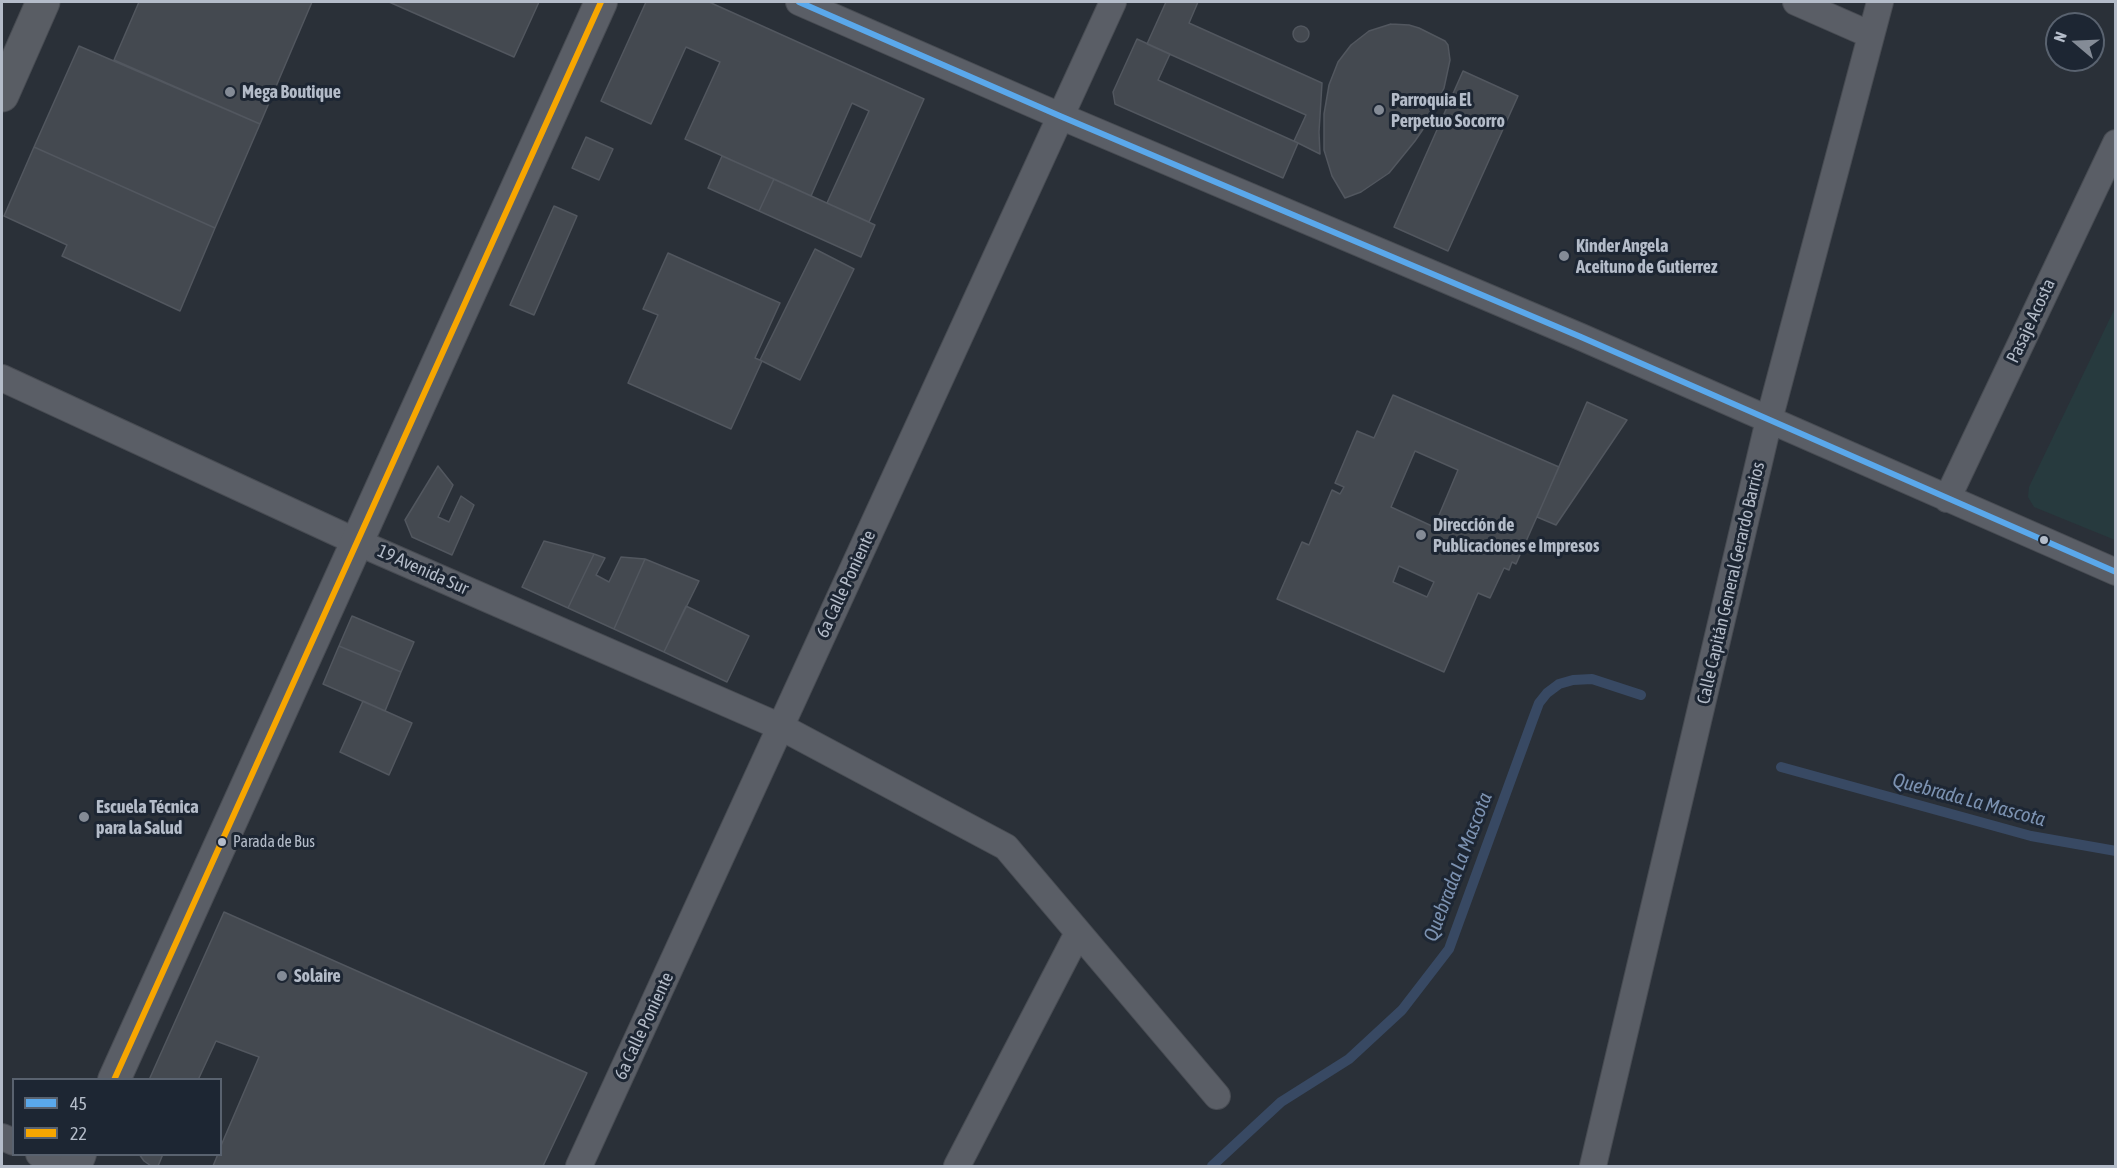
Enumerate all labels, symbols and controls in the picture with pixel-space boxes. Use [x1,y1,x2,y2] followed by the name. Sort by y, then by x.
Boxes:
[2045,12,2105,72] north arrow
[2050,29,2070,44] text: N
[242,81,341,103] place label: Mega Boutique
[223,85,237,99] marker: Mega Boutique
[1391,89,1505,132] place label: Parroquia El Perpetuo Socorro
[1372,103,1386,117] marker: Parroquia El Perpetuo Socorro
[1576,235,1717,278] place label: Kinder Angela Aceituno de Gutierrez
[1557,249,1571,263] marker: Kinder Angela Aceituno de Gutierrez
[2002,276,2060,366] street label: Pasaje Acosta
[1693,460,1769,706] street label: Calle Capitán General Gerardo Barrios
[1433,514,1599,556] place label: Dirección de Publicaciones e Impresos
[812,527,880,641] street label: 6a Calle Poniente
[1414,528,1428,542] marker: Dirección de Publicaciones e Impresos
[2038,534,2050,546] unlabelled marker
[374,540,472,600] street label: 19 Avenida Sur
[1890,768,2048,832] water label: Quebrada La Mascota
[1419,789,1497,945] water label: Quebrada La Mascota
[96,796,199,838] place label: Escuela Técnica para la Salud
[77,810,91,824] marker: Escuela Técnica para la Salud
[233,832,315,852] place label: Parada de Bus
[216,836,228,848] marker: Parada de Bus
[294,965,341,987] place label: Solaire
[275,969,289,983] marker: Solaire
[610,969,678,1083] street label: 6a Calle Poniente
[12,1078,222,1156] legend
[70,1093,87,1114] text: 45
[70,1123,87,1144] text: 22

